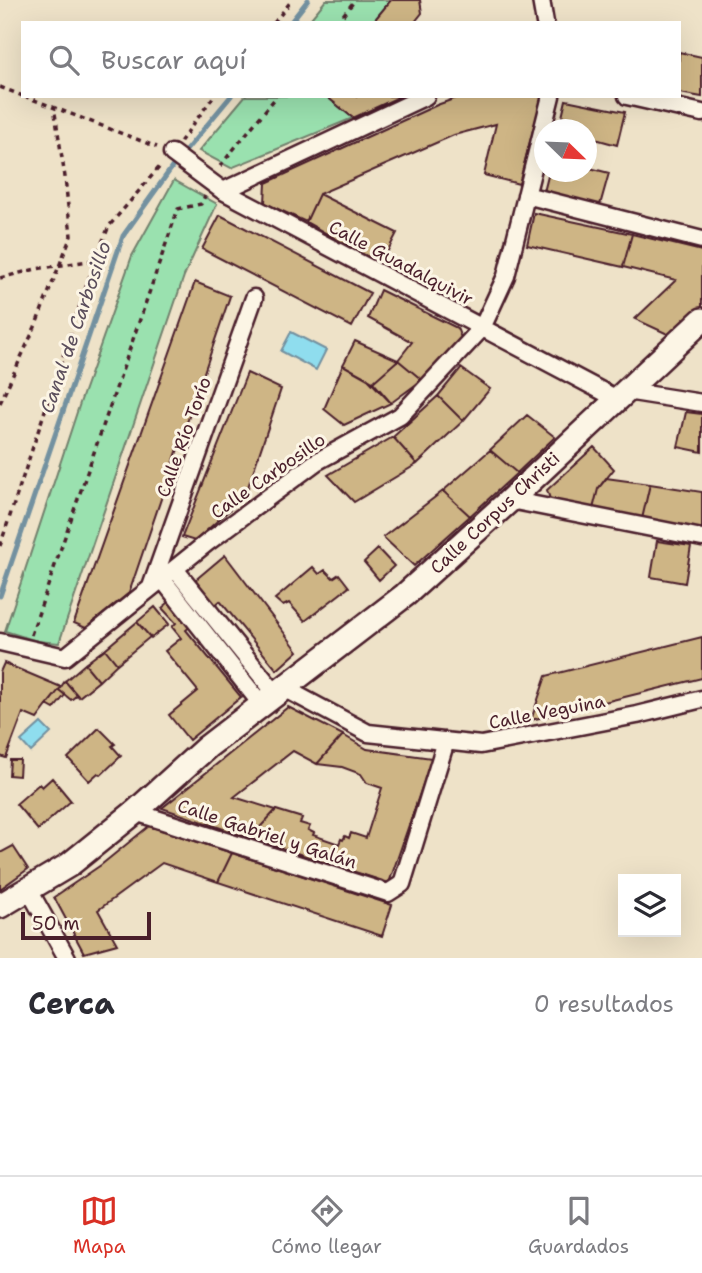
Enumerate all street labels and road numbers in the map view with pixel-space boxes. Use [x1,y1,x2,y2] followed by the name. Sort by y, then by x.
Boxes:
[325,215,477,311] street label: Calle Guadalquivir
[151,374,217,500] street label: Calle Río Torío
[206,428,330,524] street label: Calle Carbosillo
[425,447,565,579] street label: Calle Corpus Christi
[487,689,607,735] street label: Calle Veguina
[174,794,360,874] street label: Calle Gabriel y Galán

